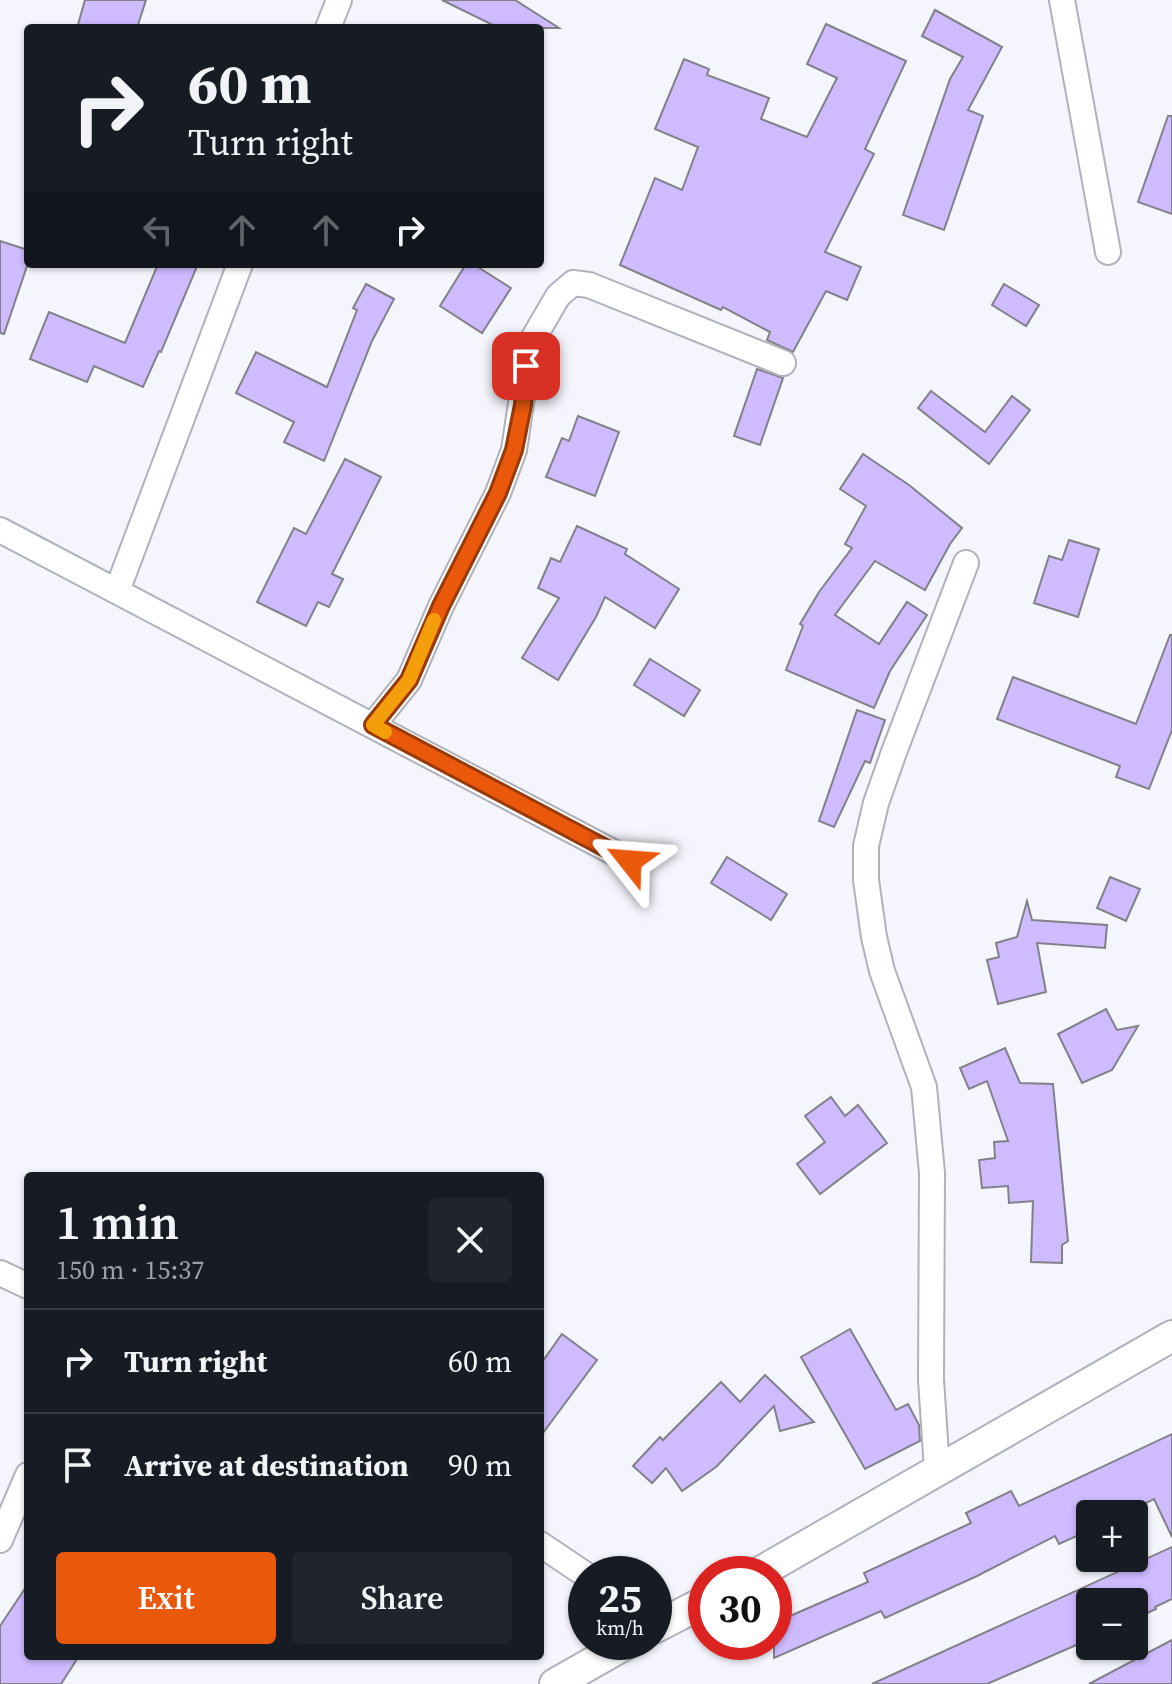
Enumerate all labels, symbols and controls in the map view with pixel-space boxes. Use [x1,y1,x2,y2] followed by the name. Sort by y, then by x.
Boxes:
[188,45,311,122] text: 60 m
[56,56,160,160] icon: right
[188,118,353,167] text: Turn right
[136,208,180,252] icon: left
[220,208,264,252] icon: ahead
[304,208,348,252] icon: ahead
[388,208,432,252] icon: right
[492,332,560,400] pin
[504,344,548,388] icon: arrive
[588,819,672,903] position arrow
[56,1189,179,1255] text: 1 min
[428,1198,512,1282] button: close
[56,1252,204,1288] text: 150 m · 15:37
[56,1339,100,1383] icon: right
[124,1341,267,1382] text: Turn right
[448,1341,512,1382] text: 60 m
[56,1443,100,1487] icon: arrive
[124,1445,409,1486] text: Arrive at destination
[448,1445,512,1486] text: 90 m
[1076,1500,1148,1660] map controls
[1076,1500,1148,1572] button: +
[56,1552,276,1644] button: Exit
[292,1552,512,1644] button: Share
[688,1556,792,1660] speed limit sign: 30
[598,1571,642,1625] text: 25
[1076,1588,1148,1660] button: −
[596,1614,644,1642] text: km/h

